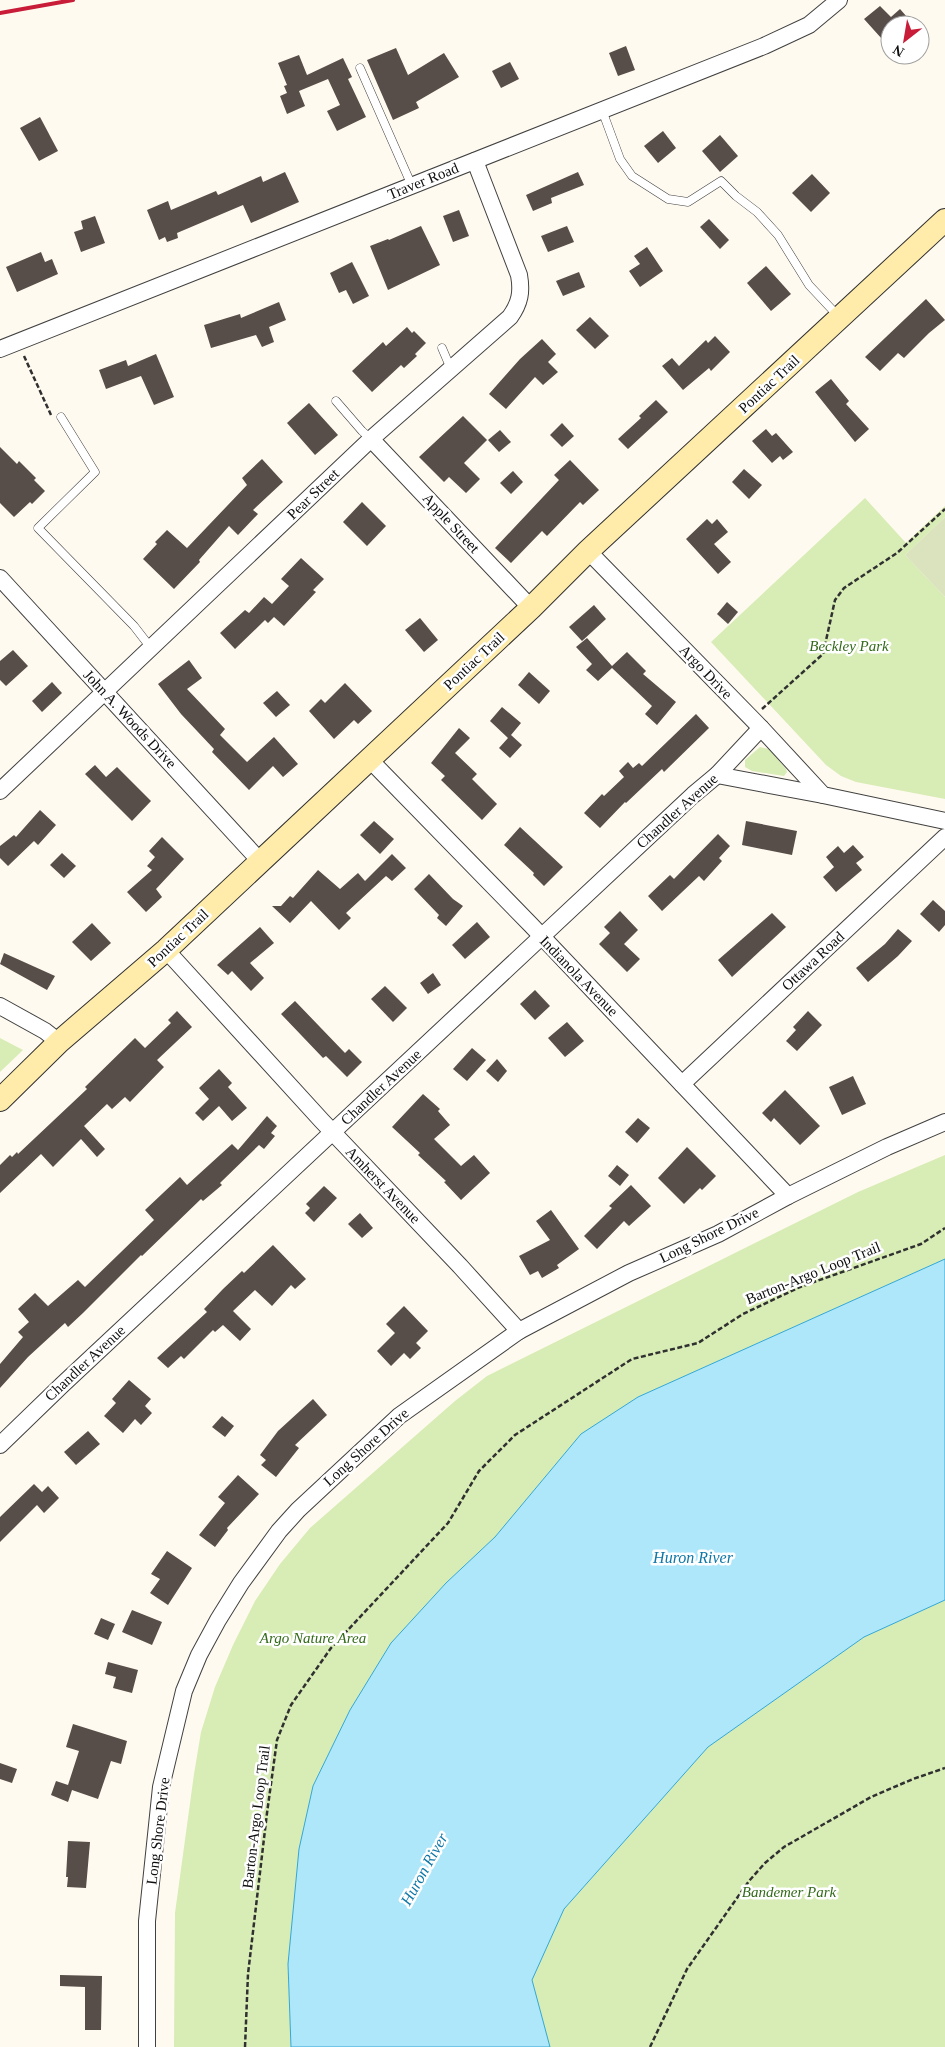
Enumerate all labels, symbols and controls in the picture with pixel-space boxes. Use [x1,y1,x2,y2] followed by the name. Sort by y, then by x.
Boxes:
[880,15,930,65] north arrow
[890,42,907,60] text: N
[385,159,461,202] street label: Traver Road
[735,352,803,416] street label: Pontiac Trail
[284,465,343,522] street label: Pear Street
[419,490,483,557] street label: Apple Street
[440,629,508,693] street label: Pontiac Trail
[809,638,889,654] park label: Beckley Park
[676,642,736,702] street label: Argo Drive
[80,667,180,772] street label: John A. Woods Drive
[633,770,721,852] street label: Chandler Avenue
[144,906,212,970] street label: Pontiac Trail
[779,928,848,994] street label: Ottawa Road
[537,933,621,1020] street label: Indianola Avenue
[338,1046,425,1128] street label: Chandler Avenue
[342,1143,424,1227] street label: Amherst Avenue
[657,1204,761,1266] street label: Long Shore Drive
[743,1239,883,1307] street label: Barton-Argo Loop Trail
[42,1322,129,1404] street label: Chandler Avenue
[320,1405,412,1489] street label: Long Shore Drive
[652,1549,734,1566] water label: Huron River
[259,1630,366,1646] park label: Argo Nature Area
[239,1745,273,1889] street label: Barton-Argo Loop Trail
[143,1776,173,1886] street label: Long Shore Drive
[397,1829,451,1909] water label: Huron River
[742,1884,837,1900] park label: Bandemer Park

